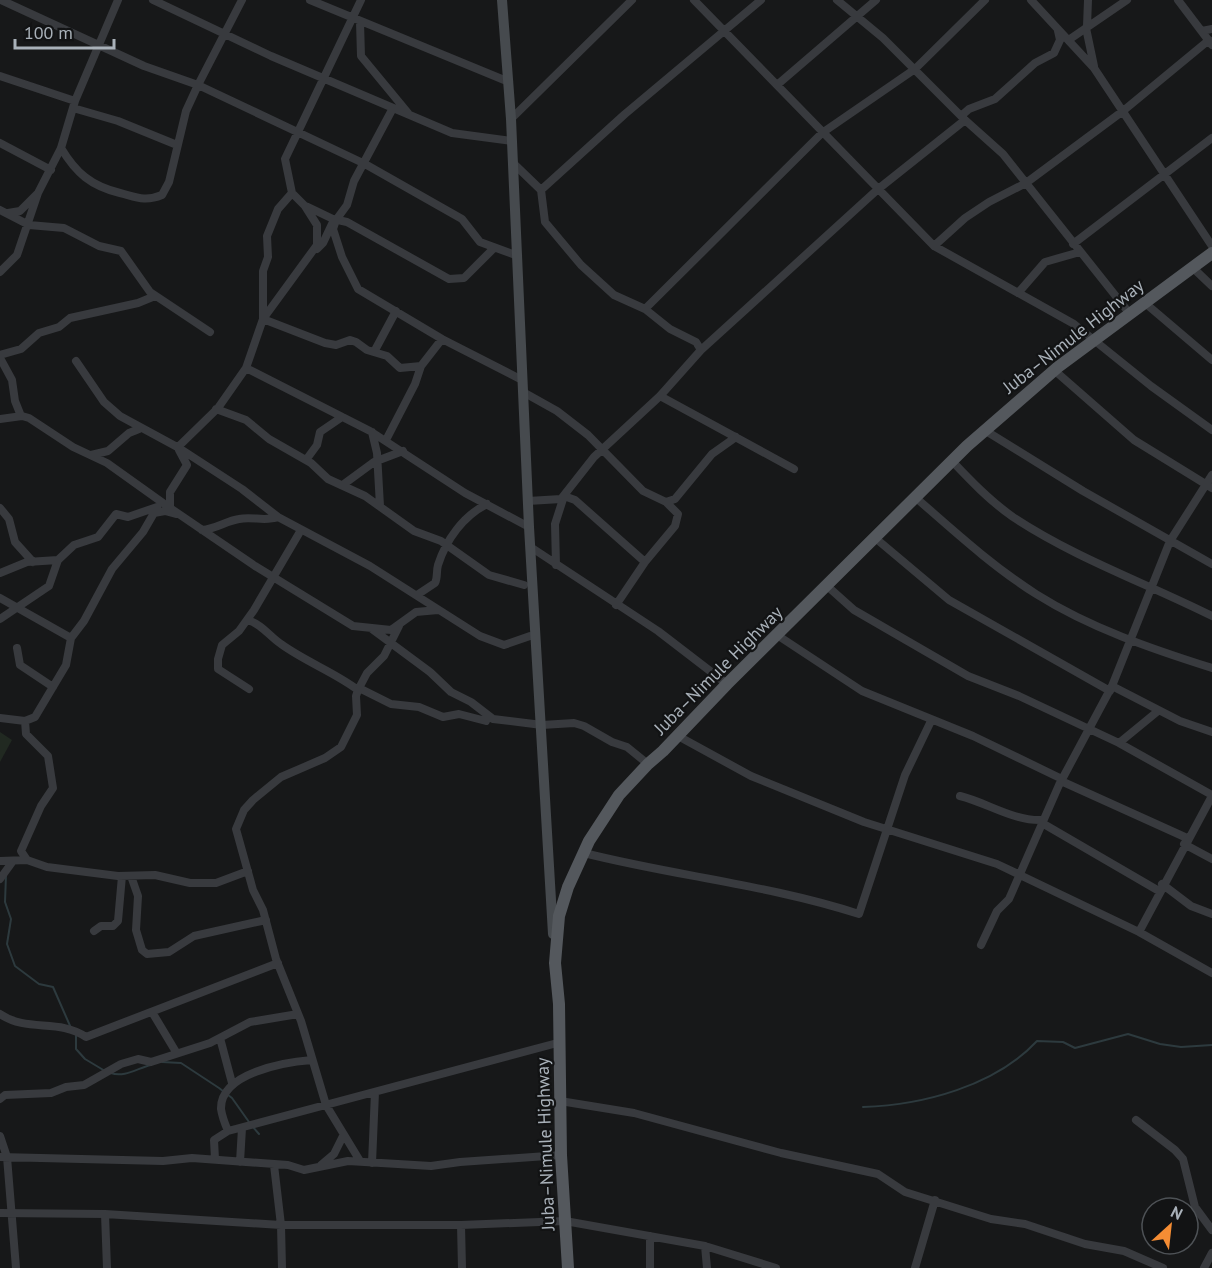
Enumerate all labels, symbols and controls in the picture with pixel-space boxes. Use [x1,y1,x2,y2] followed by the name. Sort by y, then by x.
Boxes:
[15,12,114,50] scale bar
[24,21,73,44] text: 100 m
[997,273,1149,399] street label: Juba–Nimule Highway
[648,600,788,740] street label: Juba–Nimule Highway
[530,1057,560,1232] street label: Juba–Nimule Highway
[1140,1196,1200,1256] north arrow
[1168,1201,1186,1224] text: N

